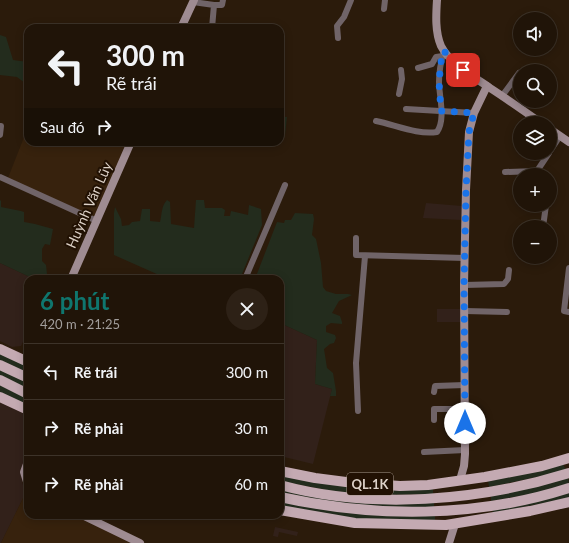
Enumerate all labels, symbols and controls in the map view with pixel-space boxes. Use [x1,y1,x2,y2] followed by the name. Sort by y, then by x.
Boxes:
[513,12,557,264] map controls
[513,12,557,56] button: sound
[106,38,185,72] text: 300 m
[40,40,92,92] icon: left
[446,53,480,87] pin
[452,59,474,81] icon: arrive
[513,64,557,108] button: search
[106,72,157,94] text: Rẽ trái
[93,116,115,138] icon: right
[513,116,557,160] button: layers
[40,118,85,136] text: Sau đó
[62,158,116,251] street label: Huỳnh Văn Lũy
[513,168,557,212] button: +
[513,220,557,264] button: −
[40,286,109,315] text: 6 phút
[226,288,268,330] button: close
[40,316,120,332] text: 420 m · 21:25
[40,361,62,383] icon: left
[74,363,117,381] text: Rẽ trái
[226,363,268,381] text: 300 m
[444,402,486,444] position arrow
[40,417,62,439] icon: right
[74,419,123,437] text: Rẽ phải
[234,419,268,437] text: 30 m
[40,473,62,495] icon: right
[347,473,393,495] road number: QL.1K
[74,475,123,493] text: Rẽ phải
[234,475,268,493] text: 60 m

